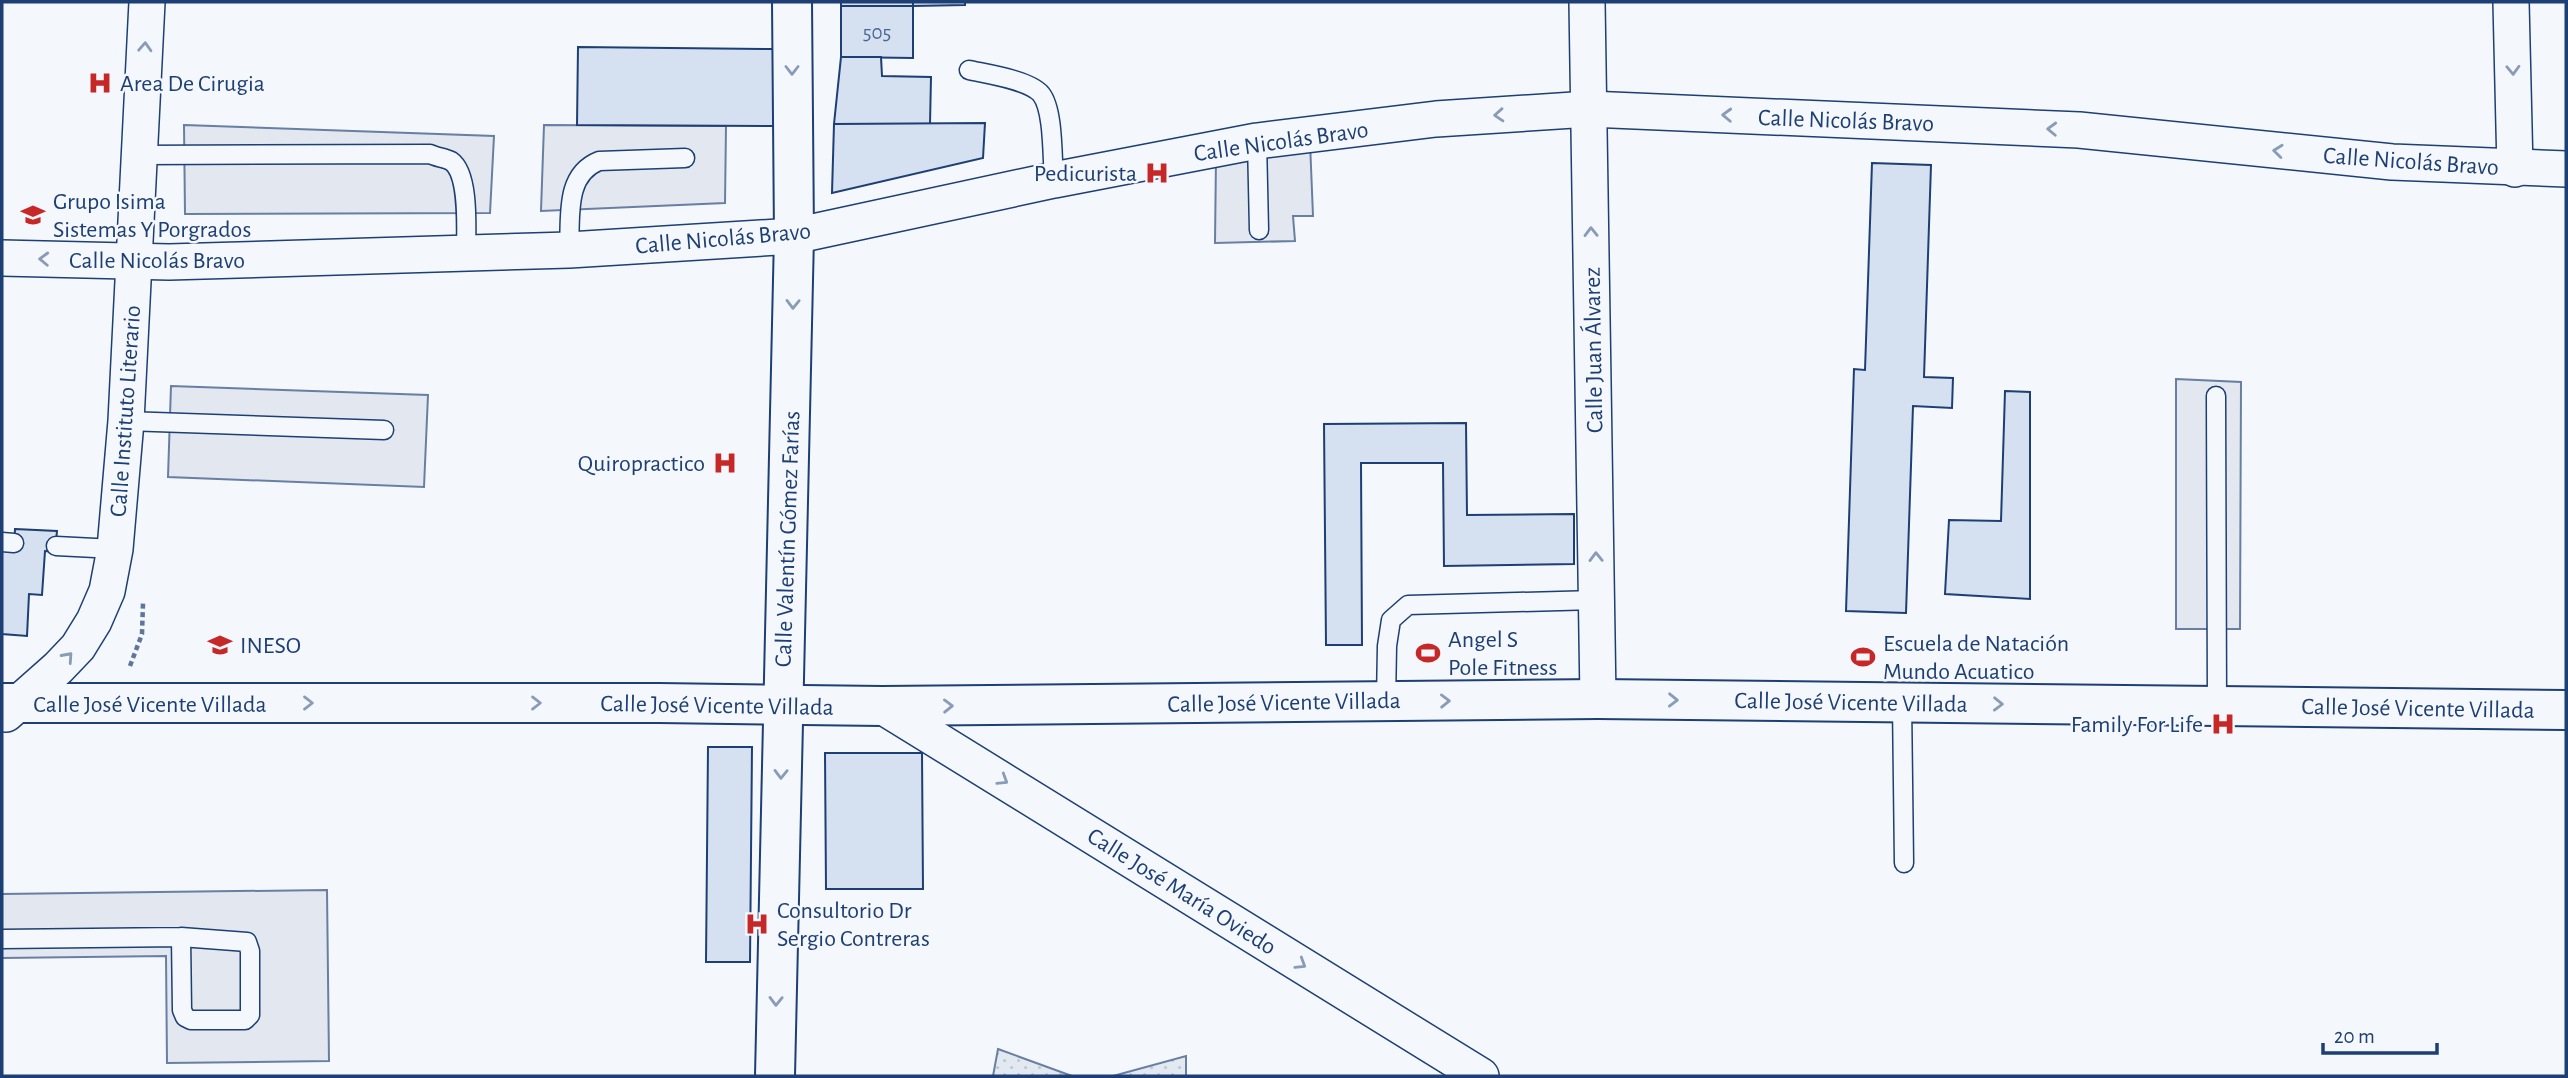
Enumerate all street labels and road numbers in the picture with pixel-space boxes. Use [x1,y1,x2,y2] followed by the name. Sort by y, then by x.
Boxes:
[1758,106,1934,136] street label: Calle Nicolás Bravo
[1192,118,1370,166] street label: Calle Nicolás Bravo
[2322,144,2500,180] street label: Calle Nicolás Bravo
[634,219,812,259] street label: Calle Nicolás Bravo
[69,249,245,273] street label: Calle Nicolás Bravo
[1579,267,1607,433] street label: Calle Juan Álvarez
[107,304,145,518] street label: Calle Instituto Literario
[772,410,804,668] street label: Calle Valentín Gómez Farías
[1167,689,1401,717] street label: Calle José Vicente Villada
[1734,689,1968,717] street label: Calle José Vicente Villada
[600,692,834,720] street label: Calle José Vicente Villada
[33,693,267,717] street label: Calle José Vicente Villada
[2301,695,2535,723] street label: Calle José Vicente Villada
[1083,824,1280,960] street label: Calle José María Oviedo

